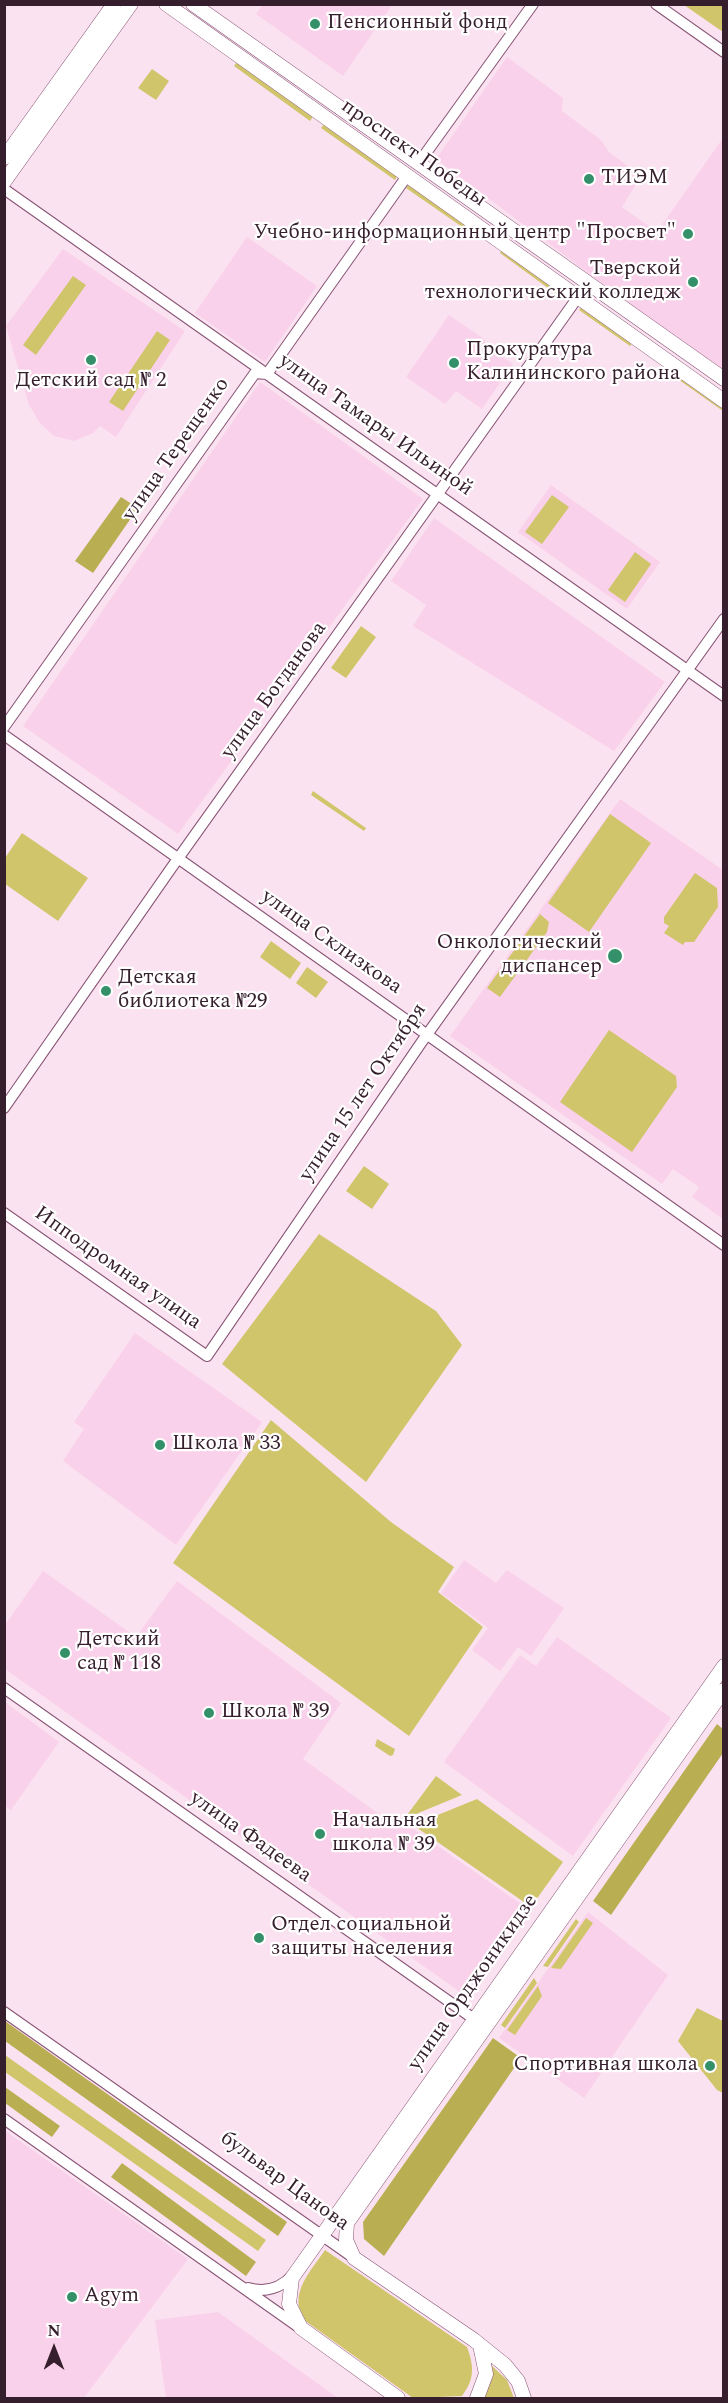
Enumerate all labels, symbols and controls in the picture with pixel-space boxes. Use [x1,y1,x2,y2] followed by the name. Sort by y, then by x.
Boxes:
[327,11,508,37] place label: Пенсионный фонд
[308,17,322,31] marker: Пенсионный фонд
[335,94,491,214] street label: проспект Победы
[601,166,668,192] place label: ТИЭМ
[582,172,596,186] marker: ТИЭМ
[253,221,676,247] place label: Учебно-информационный центр "Просвет"
[681,227,695,241] marker: Учебно-информационный центр "Просвет"
[425,257,681,307] place label: Тверской технологический колледж
[686,275,700,289] marker: Тверской технологический колледж
[466,338,680,388] place label: Прокуратура Калининского района
[273,349,477,503] street label: улица Тамары Ильиной
[84,353,98,367] marker: Детский сад № 2
[447,356,461,370] marker: Прокуратура Калининского района
[15,369,167,395] place label: Детский сад № 2
[118,373,236,527] street label: улица Терещенко
[217,617,333,765] street label: улица Богданова
[256,885,406,1001] street label: улица Склизкова
[437,931,602,981] place label: Онкологический диспансер
[606,947,624,965] marker: Онкологический диспансер
[118,966,267,1016] place label: Детская библиотека №29
[99,984,113,998] marker: Детская библиотека №29
[295,999,433,1187] street label: улица 15 лет Октября
[29,1202,205,1336] street label: Ипподромная улица
[172,1432,280,1458] place label: Школа № 33
[153,1438,167,1452] marker: Школа № 33
[77,1628,161,1678] place label: Детский сад № 118
[58,1646,72,1660] marker: Детский сад № 118
[221,1700,329,1726] place label: Школа № 39
[202,1706,216,1720] marker: Школа № 39
[184,1787,316,1889] street label: улица Фадеева
[332,1809,437,1859] place label: Начальная школа № 39
[313,1827,327,1841] marker: Начальная школа № 39
[404,1890,544,2076] street label: улица Орджоникидзе
[271,1913,453,1963] place label: Отдел социальной защиты населения
[252,1931,266,1945] marker: Отдел социальной защиты населения
[514,2053,698,2079] place label: Спортивная школа
[703,2059,717,2073] marker: Спортивная школа
[214,2127,354,2237] street label: бульвар Цанова
[84,2284,139,2310] place label: Agym
[65,2290,79,2304] marker: Agym
[24,2319,84,2379] north arrow
[47,2319,61,2343] text: N

